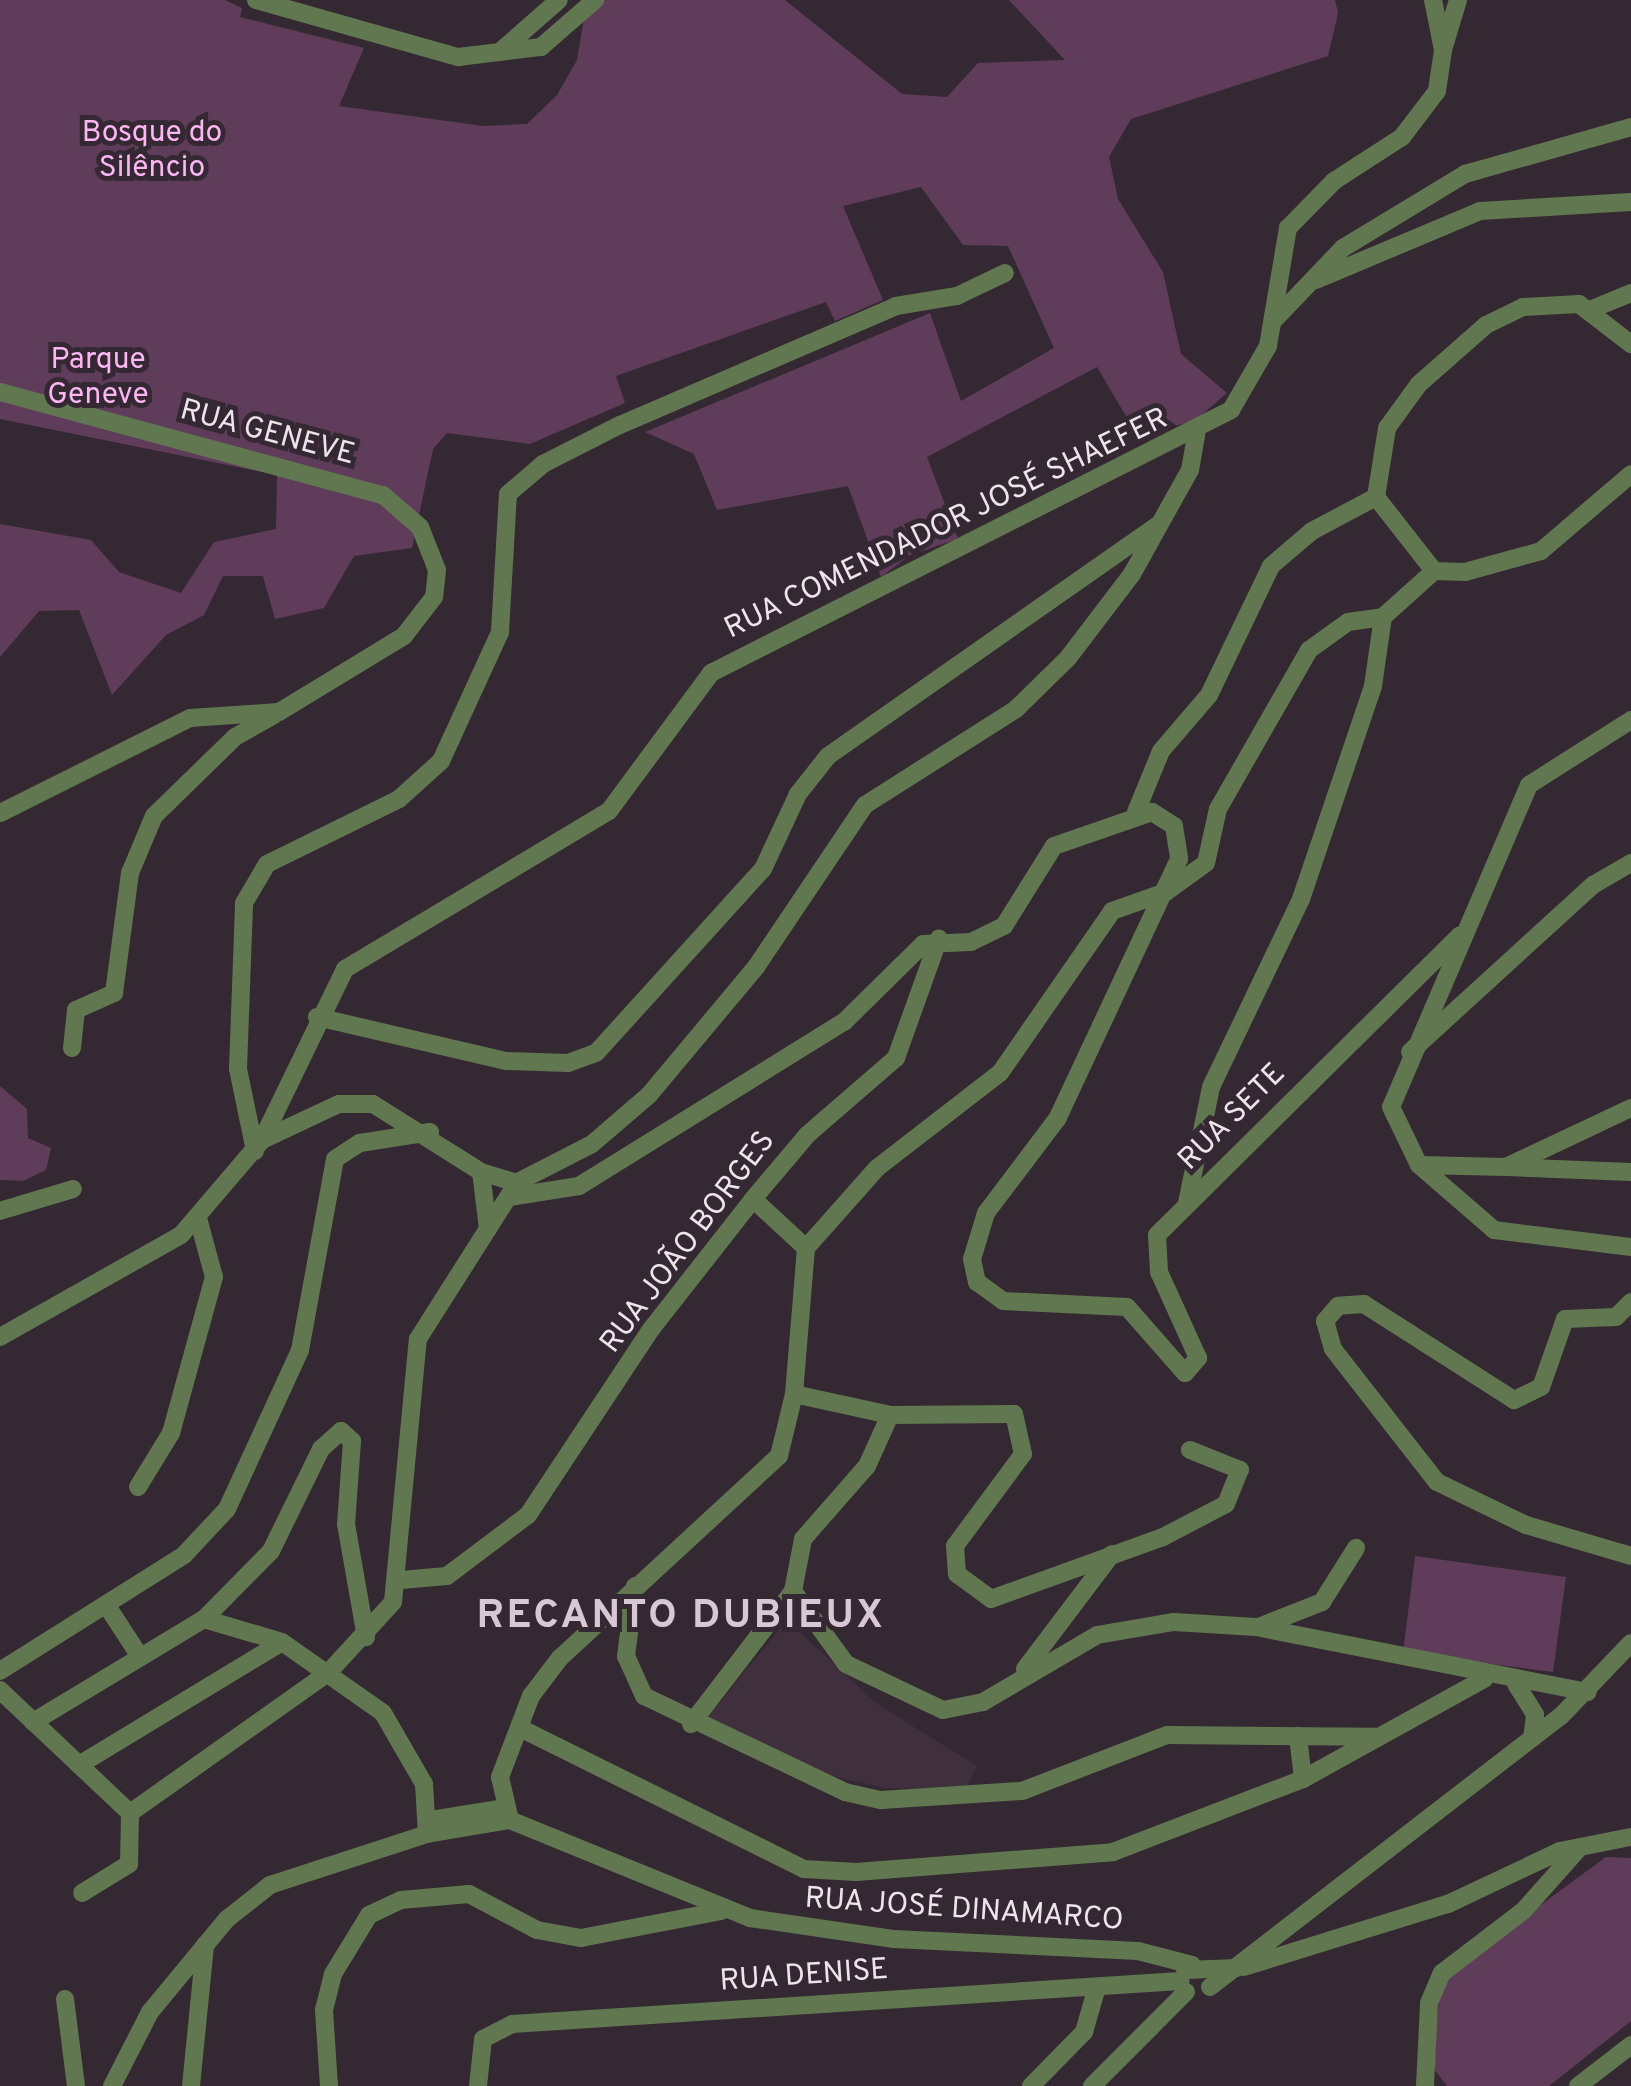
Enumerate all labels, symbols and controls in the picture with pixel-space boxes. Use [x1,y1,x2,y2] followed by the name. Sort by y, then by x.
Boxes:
[82,116,222,186] park label: Bosque do Silêncio
[47,343,149,414] park label: Parque Geneve
[175,393,359,475] street label: RUA GENEVE
[719,401,1175,649] street label: RUA COMENDADOR JOSÉ SHAEFER
[1172,1057,1294,1179] street label: RUA SETE
[594,1125,784,1361] street label: RUA JOÃO BORGES
[476,1593,886,1641] district label: RECANTO DUBIEUX
[803,1882,1125,1940] street label: RUA JOSÉ DINAMARCO
[718,1953,890,2001] street label: RUA DENISE

